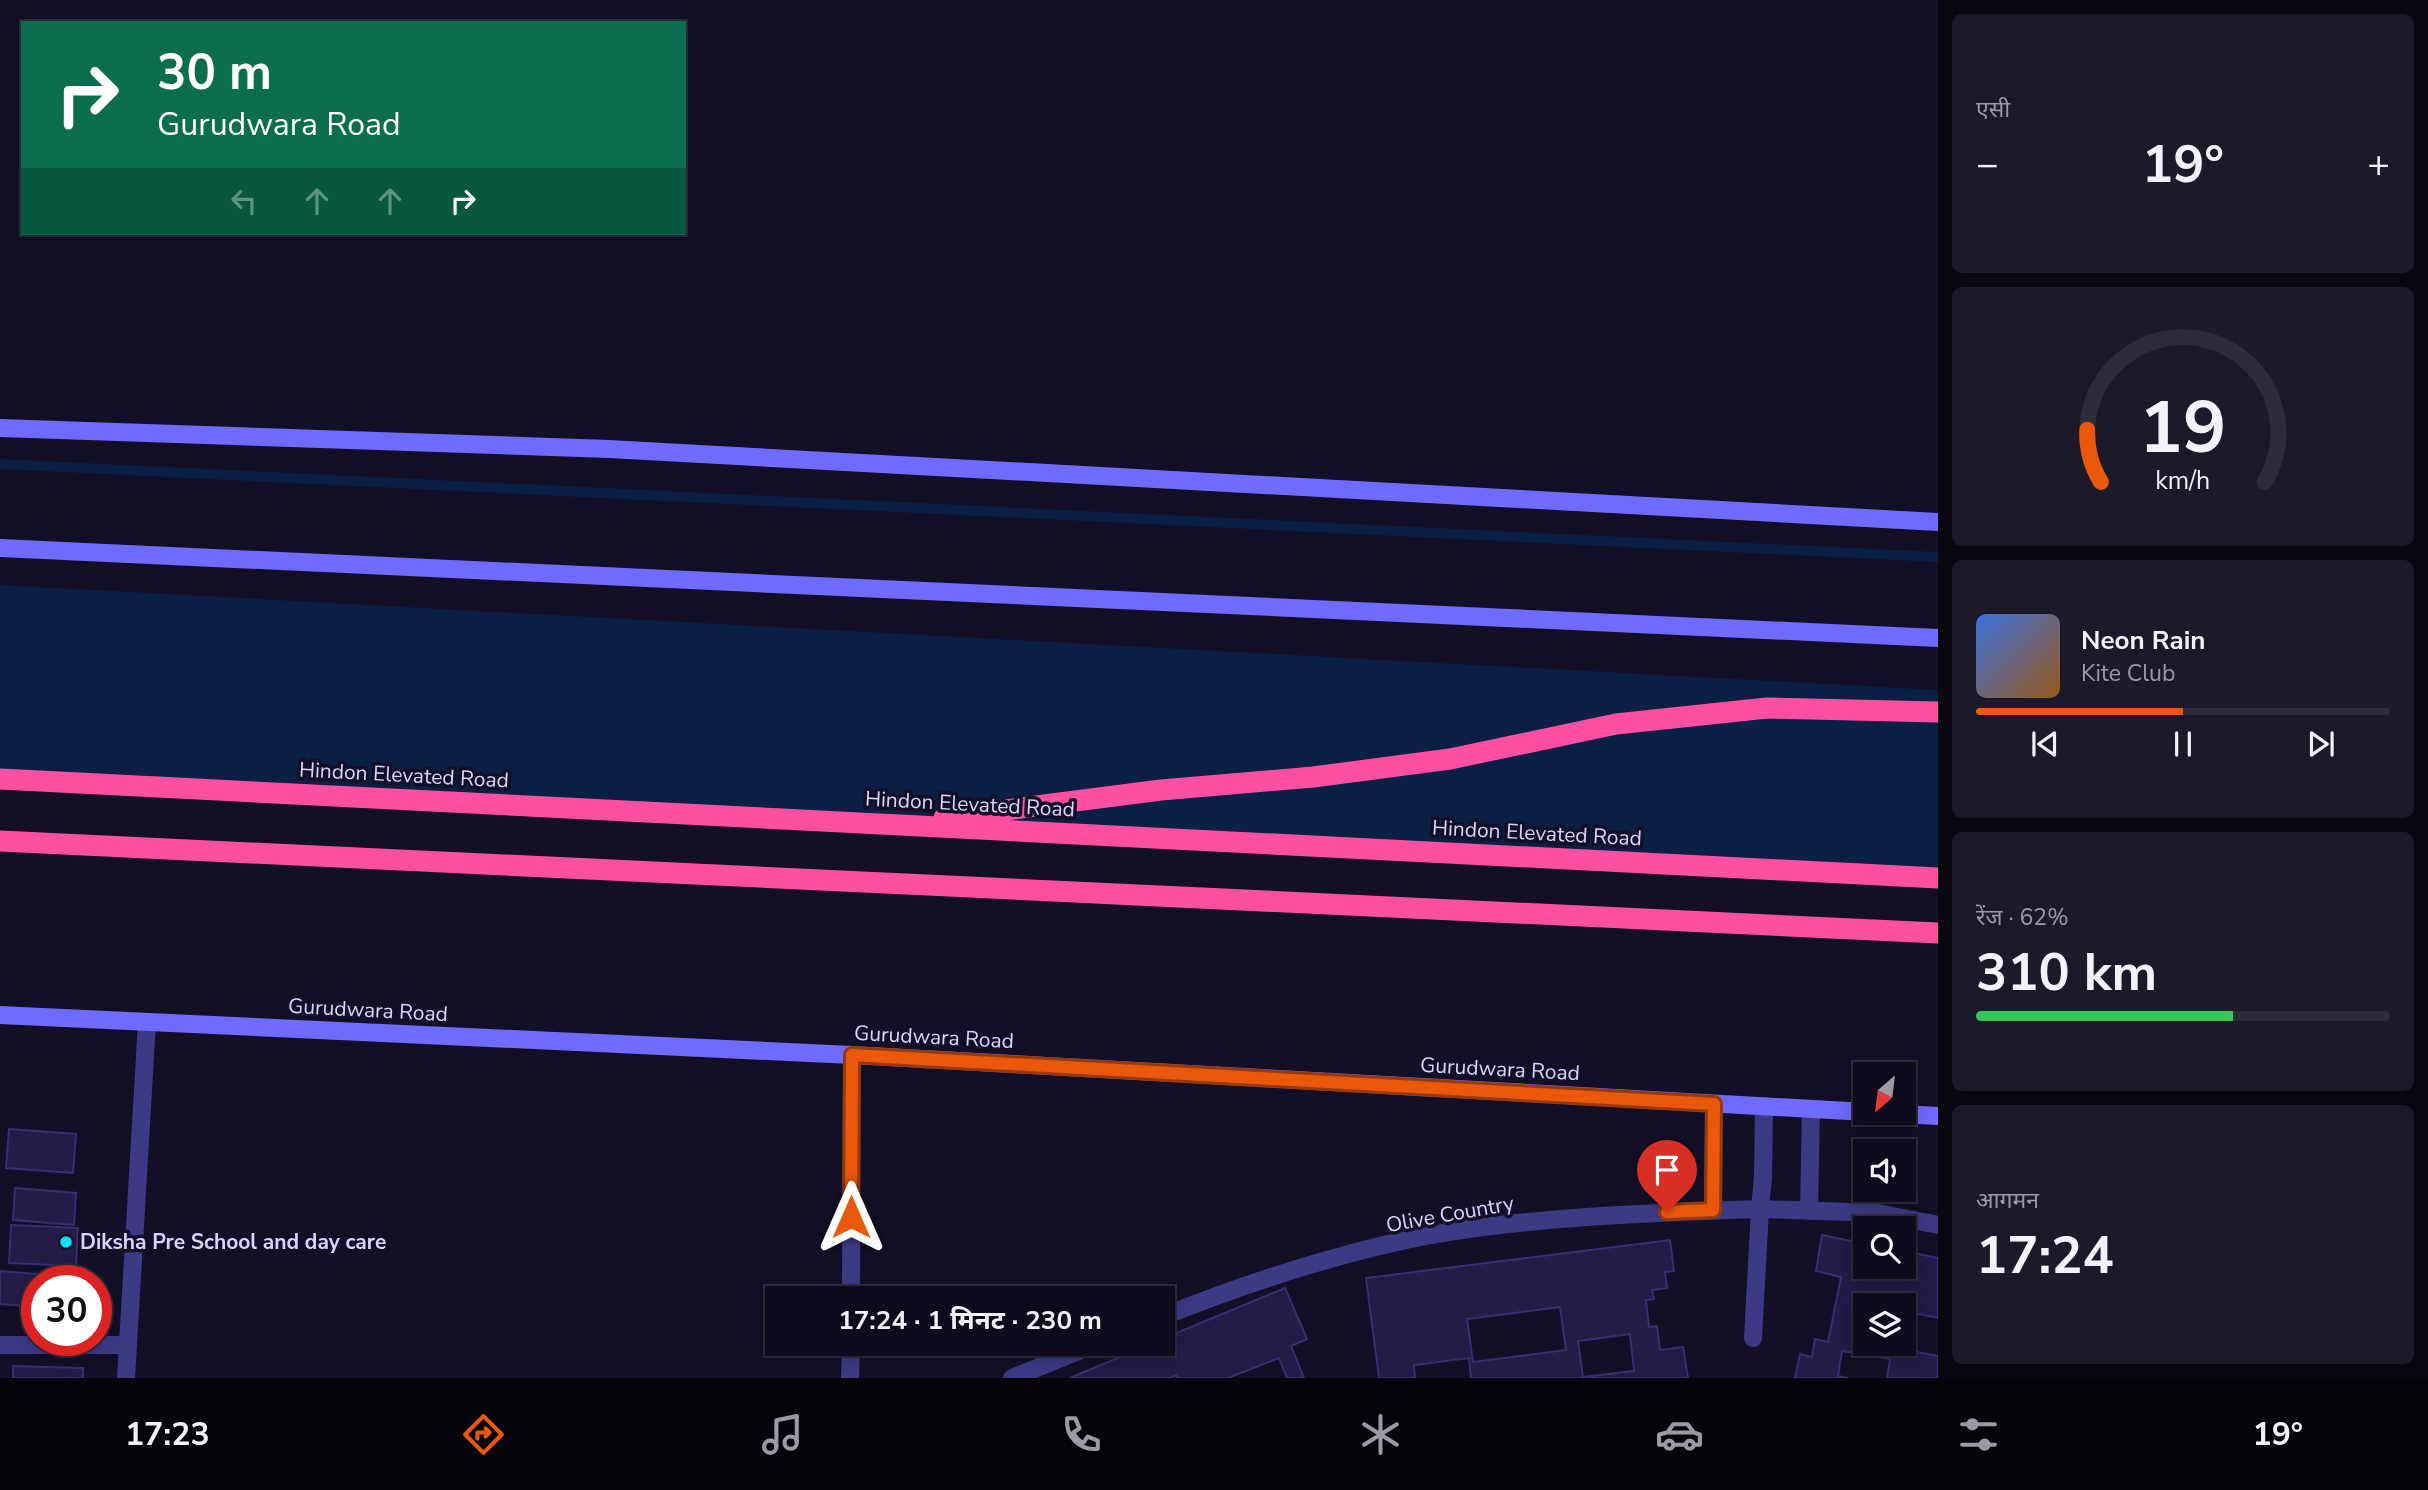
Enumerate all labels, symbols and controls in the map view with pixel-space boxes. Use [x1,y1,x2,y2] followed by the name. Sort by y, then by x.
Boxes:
[157,39,272,106] text: 30 m
[42,49,133,140] icon: right
[1976,94,2010,125] text: एसी
[157,103,401,146] text: Gurudwara Road
[2142,129,2224,200] text: 19°
[1976,139,1999,190] text: −
[2367,139,2390,190] text: +
[225,182,263,220] icon: left
[298,182,336,220] icon: ahead
[371,182,409,220] icon: ahead
[444,182,482,220] icon: right
[2139,379,2227,479] text: 19
[2155,464,2211,498] text: km/h
[2081,623,2206,658] text: Neon Rain
[2081,658,2175,689] text: Kite Club
[2026,725,2064,763] icon: previous
[2164,725,2202,763] icon: pause
[2302,725,2340,763] icon: next
[298,756,510,794] street label: Hindon Elevated Road
[864,785,1076,823] street label: Hindon Elevated Road
[1431,814,1643,852] street label: Hindon Elevated Road
[1976,902,2069,933] text: रेंज · 62%
[1976,937,2157,1008] text: 310 km
[287,992,449,1028] street label: Gurudwara Road
[853,1019,1015,1055] street label: Gurudwara Road
[1419,1051,1581,1087] street label: Gurudwara Road
[1853,1062,1916,1125] north arrow
[1853,1062,1916,1356] map controls
[1853,1139,1916,1202] button: sound
[1637,1140,1697,1212] pin
[1648,1151,1686,1189] icon: arrive
[814,1180,888,1254] position arrow
[1976,1185,2039,1216] text: आगमन
[1384,1189,1516,1239] street label: Olive Country
[1853,1216,1916,1279] button: search
[1976,1220,2114,1291] text: 17:24
[80,1228,386,1256] place label: Diksha Pre School and day care
[58,1234,74,1250] marker: Diksha Pre School and day care
[21,1265,112,1356] speed limit sign: 30
[1853,1293,1916,1356] button: layers
[838,1303,1102,1338] text: 17:24 · 1 मिनट · 230 m
[459,1410,508,1459] icon: directions
[758,1410,807,1459] icon: music
[1057,1410,1106,1459] icon: phone
[1356,1410,1405,1459] icon: climate
[1655,1410,1704,1459] icon: car
[1954,1410,2003,1459] icon: filters
[125,1413,210,1456] text: 17:23
[2252,1413,2303,1456] text: 19°

